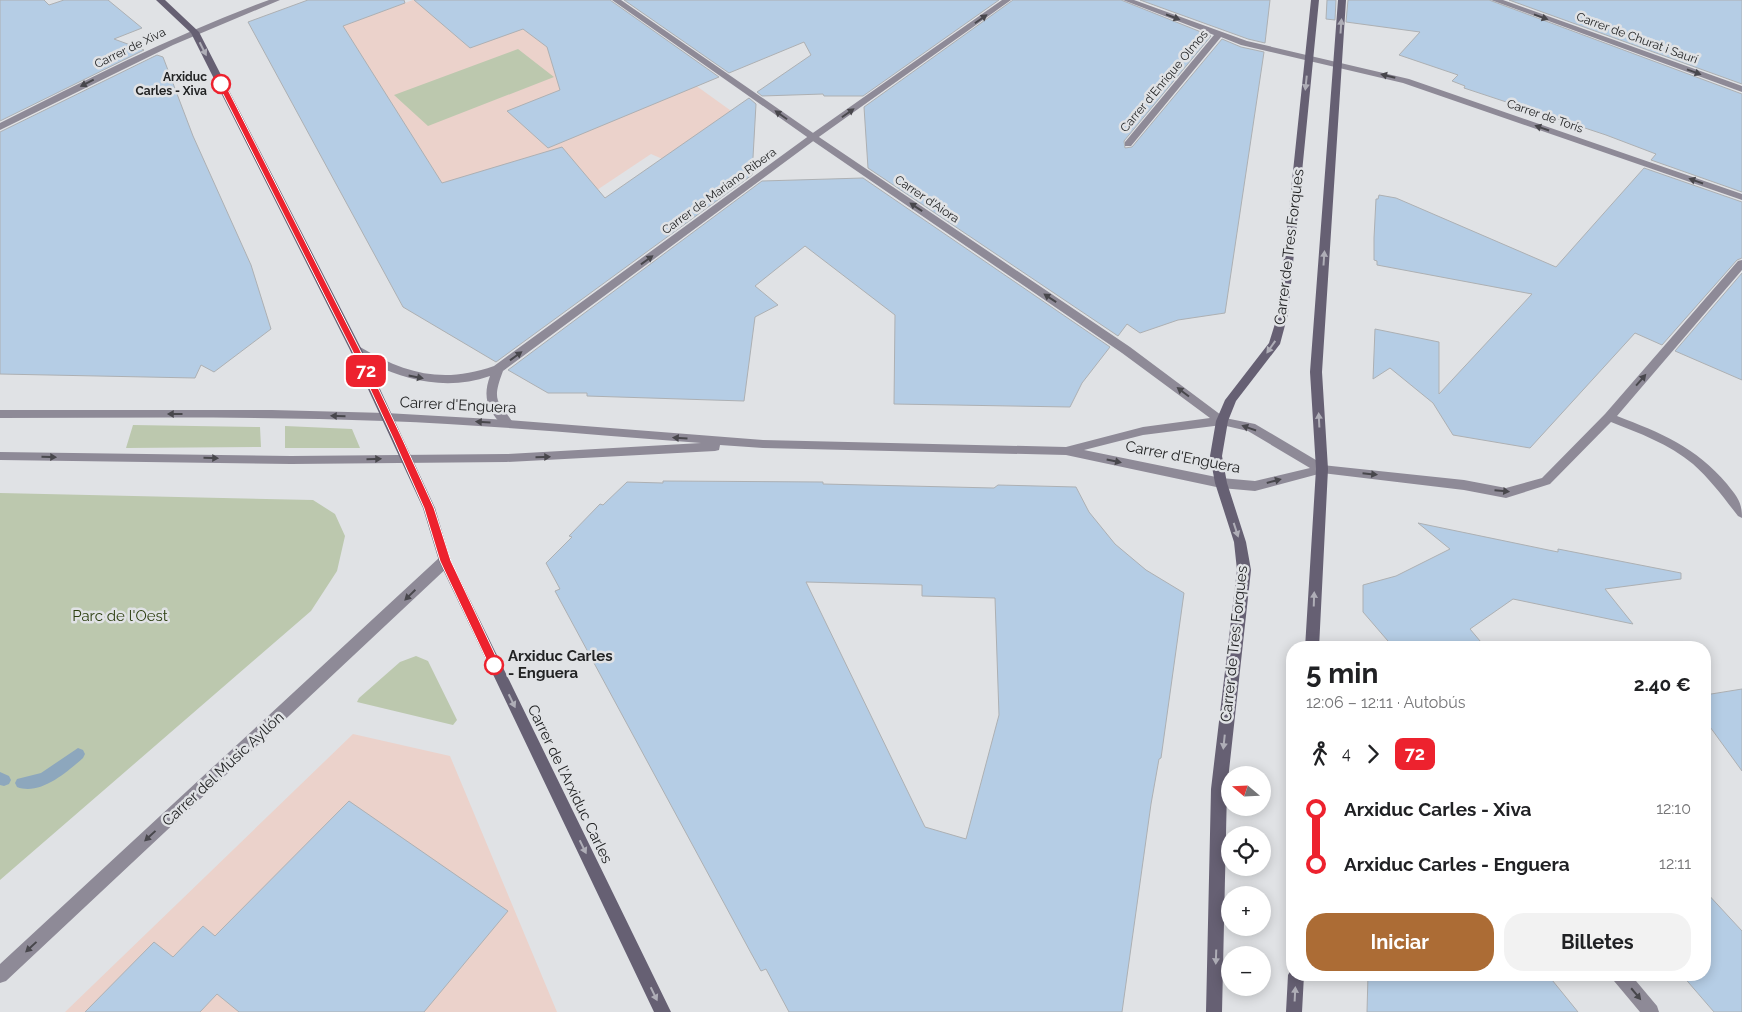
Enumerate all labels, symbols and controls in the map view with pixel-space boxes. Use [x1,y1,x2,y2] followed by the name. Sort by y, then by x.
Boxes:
[1574,10,1700,67] street label: Carrer de Churat i Saurí
[1534,13,1549,21] one-way arrow
[974,14,988,24] one-way arrow
[1165,14,1180,21] one-way arrow
[1337,18,1345,34] one-way arrow
[92,25,168,71] street label: Carrer de Xiva
[1117,27,1211,135] street label: Carrer d'Enrique Olmos
[199,42,207,56] one-way arrow
[1687,68,1702,76] one-way arrow
[136,70,207,98] place label: Arxiduc Carles - Xiva
[1381,72,1396,80] one-way arrow
[211,74,231,94] marker: Arxiduc Carles - Xiva
[1302,76,1310,92] one-way arrow
[80,79,94,87] one-way arrow
[1505,96,1585,136] street label: Carrer de Torís
[842,108,855,118] one-way arrow
[775,110,788,120] one-way arrow
[1535,124,1550,131] one-way arrow
[659,145,779,237] street label: Carrer de Mariano Ribera
[1270,168,1308,326] street label: Carrer de Tres Forques
[892,172,962,226] street label: Carrer d'Aiora
[1688,177,1703,185] one-way arrow
[909,202,922,212] one-way arrow
[1321,250,1329,266] one-way arrow
[640,255,654,265] one-way arrow
[1043,293,1057,303] one-way arrow
[1266,340,1276,354] one-way arrow
[509,351,523,361] one-way arrow
[344,355,388,387] line badge: 72
[356,360,376,381] text: 72
[408,373,424,381] one-way arrow
[1635,375,1647,387] one-way arrow
[1176,387,1190,397] one-way arrow
[399,393,517,417] street label: Carrer d'Enguera
[167,410,183,418] one-way arrow
[329,412,345,420] one-way arrow
[1315,412,1323,428] one-way arrow
[475,418,491,426] one-way arrow
[1241,424,1256,432] one-way arrow
[672,433,688,441] one-way arrow
[1124,437,1242,477] street label: Carrer d'Enguera
[535,452,551,460] one-way arrow
[41,453,57,461] one-way arrow
[203,454,219,462] one-way arrow
[366,455,382,463] one-way arrow
[1107,457,1123,465] one-way arrow
[1363,470,1379,478] one-way arrow
[1266,477,1281,485] one-way arrow
[1494,487,1510,495] one-way arrow
[1232,522,1240,537] one-way arrow
[1217,565,1251,723] street label: Carrer de Tres Forques
[405,589,417,601] one-way arrow
[1311,591,1319,607] one-way arrow
[72,607,168,625] park label: Parc de l'Oest
[508,647,613,682] place label: Arxiduc Carles - Enguera
[484,655,504,675] marker: Arxiduc Carles - Enguera
[1306,657,1378,690] text: 5 min
[1634,673,1691,695] text: 2.40 €
[1306,693,1465,712] text: 12:06 – 12:11 · Autobús
[508,694,516,708] one-way arrow
[524,702,616,866] street label: Carrer de l'Arxiduc Carles
[158,708,288,830] street label: Carrer del Músic Ayllón
[1220,735,1228,751] one-way arrow
[1306,740,1334,768] icon: walk
[1359,740,1387,768] icon: forward
[1405,743,1425,764] text: 72
[1342,744,1351,763] text: 4
[1221,766,1271,816] north arrow
[1221,766,1271,996] map controls
[1344,798,1531,820] text: Arxiduc Carles - Xiva
[1656,799,1691,818] text: 12:10
[1221,826,1271,876] button: locate
[145,830,157,842] one-way arrow
[579,840,587,855] one-way arrow
[1344,853,1570,875] text: Arxiduc Carles - Enguera
[1659,854,1691,873] text: 12:11
[1221,886,1271,936] button: +
[1306,913,1494,971] button: Iniciar
[1504,913,1691,971] button: Billetes
[24,941,37,952] one-way arrow
[1221,946,1271,996] button: −
[1212,949,1220,965] one-way arrow
[1292,985,1300,1001] one-way arrow
[650,987,658,1001] one-way arrow
[1630,987,1641,1000] one-way arrow

